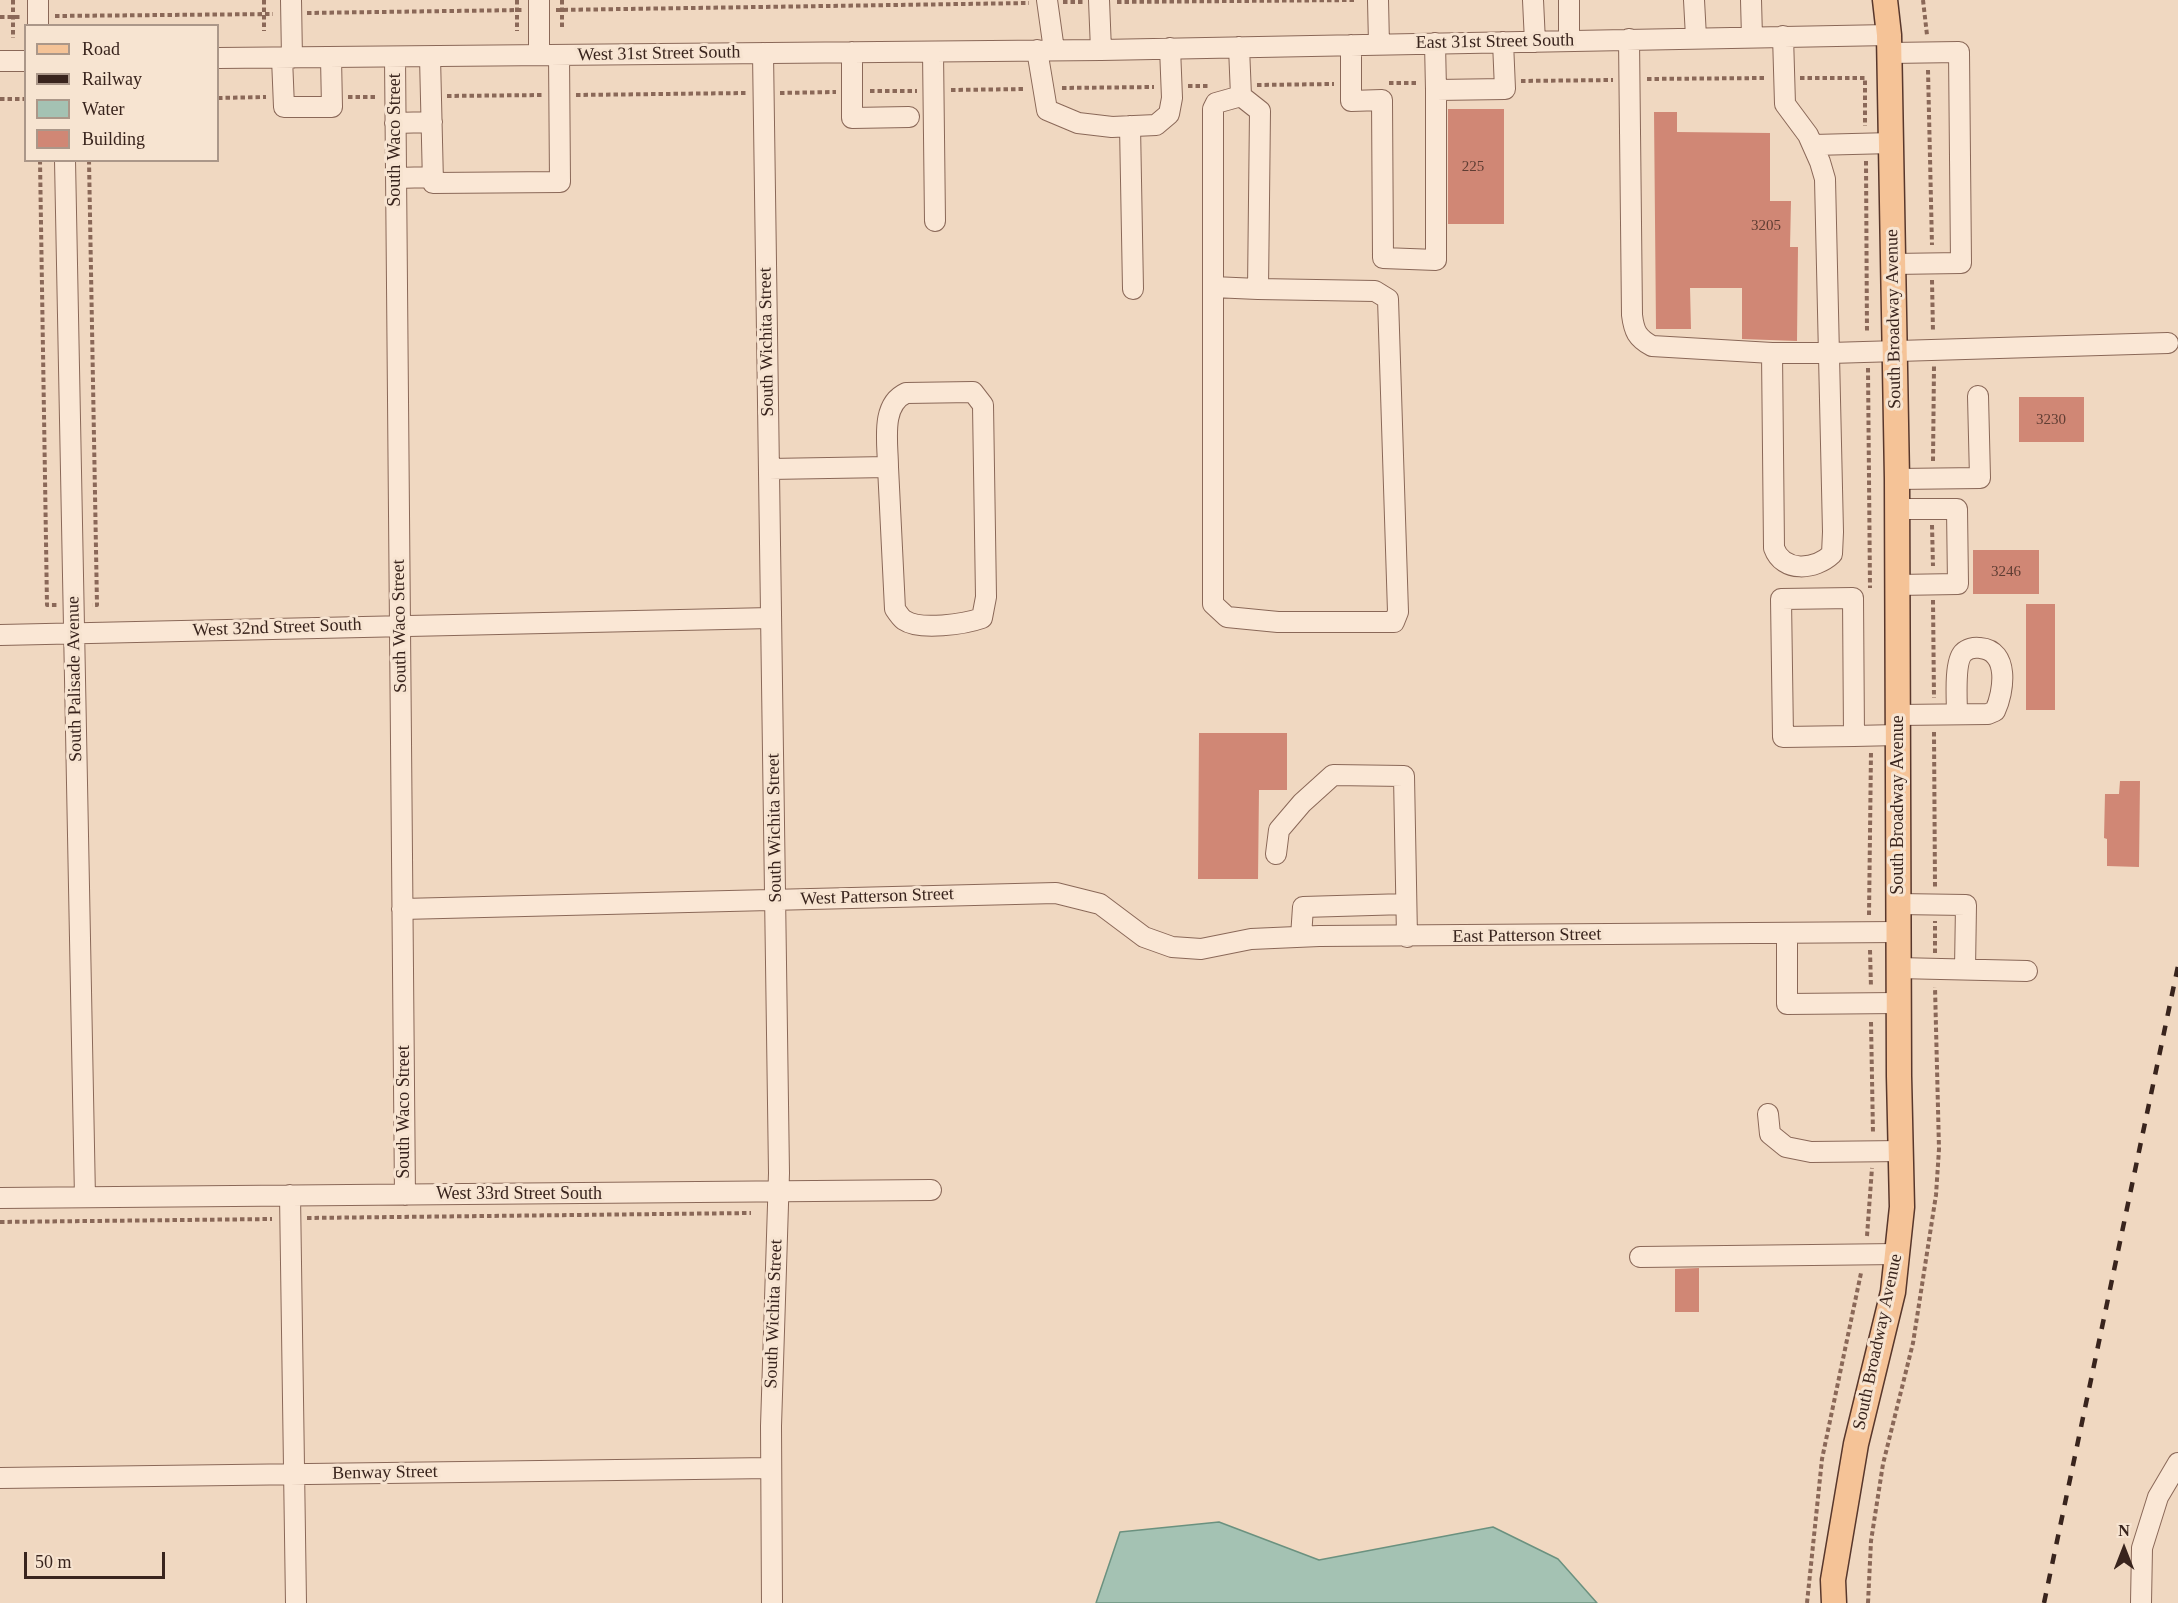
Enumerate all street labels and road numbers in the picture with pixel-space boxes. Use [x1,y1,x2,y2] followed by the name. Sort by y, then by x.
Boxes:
[1416,30,1574,54] street label: East 31st Street South
[577,42,741,66] street label: West 31st Street South
[384,73,406,207] street label: South Waco Street
[1882,229,1906,409] street label: South Broadway Avenue
[755,267,779,417] street label: South Wichita Street
[388,559,412,693] street label: South Waco Street
[63,596,87,762] street label: South Palisade Avenue
[192,614,362,642] street label: West 32nd Street South
[1887,715,1909,895] street label: South Broadway Avenue
[763,753,787,903] street label: South Wichita Street
[800,884,954,910] street label: West Patterson Street
[1452,924,1602,948] street label: East Patterson Street
[393,1045,415,1179] street label: South Waco Street
[436,1183,602,1205] street label: West 33rd Street South
[761,1239,787,1389] street label: South Wichita Street
[1849,1252,1907,1432] street label: South Broadway Avenue
[332,1461,438,1485] street label: Benway Street

